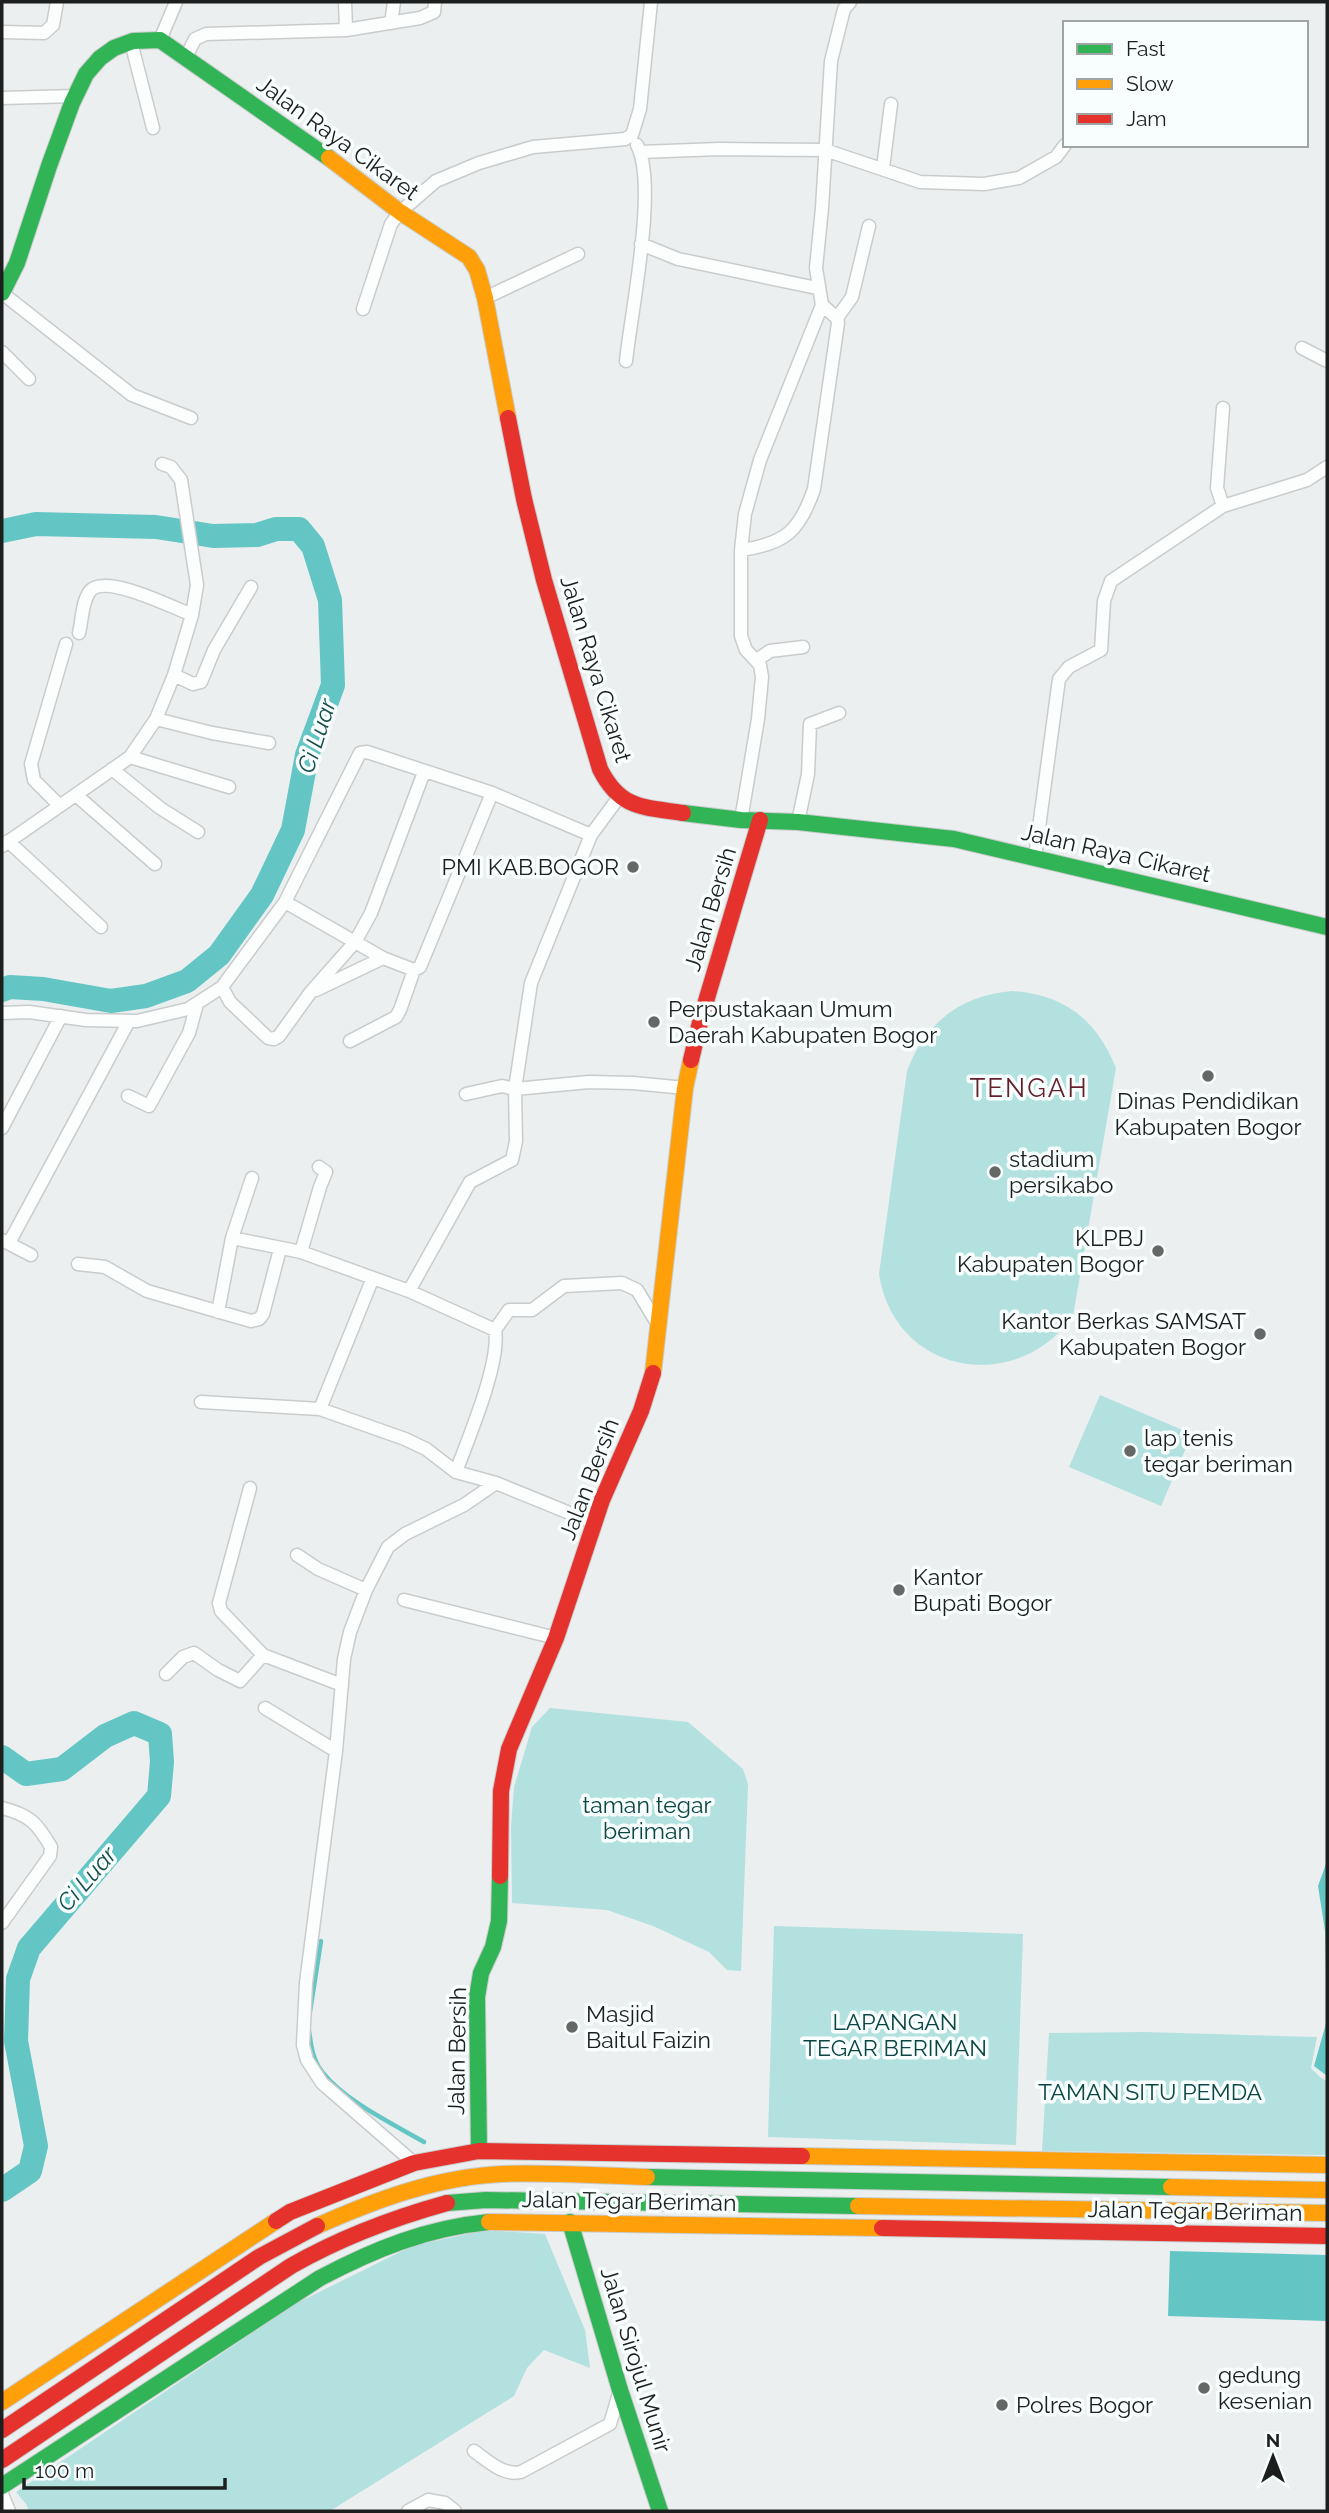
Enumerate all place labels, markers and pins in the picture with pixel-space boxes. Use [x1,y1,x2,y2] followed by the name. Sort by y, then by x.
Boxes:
[442,853,619,880] place label: PMI KAB.BOGOR
[625,859,641,875] marker: PMI KAB.BOGOR
[668,995,937,1048] place label: Perpustakaan Umum Daerah Kabupaten Bogor
[646,1014,662,1030] marker: Perpustakaan Umum Daerah Kabupaten Bogor
[1200,1068,1216,1084] marker: Dinas Pendidikan Kabupaten Bogor
[1114,1087,1302,1140] place label: Dinas Pendidikan Kabupaten Bogor
[1009,1145,1113,1198] place label: stadium persikabo
[987,1164,1003,1180] marker: stadium persikabo
[957,1224,1144,1277] place label: KLPBJ Kabupaten Bogor
[1150,1243,1166,1259] marker: KLPBJ Kabupaten Bogor
[1001,1307,1246,1360] place label: Kantor Berkas SAMSAT Kabupaten Bogor
[1252,1326,1268,1342] marker: Kantor Berkas SAMSAT Kabupaten Bogor
[1144,1424,1293,1477] place label: lap tenis tegar beriman
[1122,1443,1138,1459] marker: lap tenis tegar beriman
[913,1563,1052,1616] place label: Kantor Bupati Bogor
[891,1582,907,1598] marker: Kantor Bupati Bogor
[586,2000,711,2053] place label: Masjid Baitul Faizin
[564,2019,580,2035] marker: Masjid Baitul Faizin
[1218,2361,1312,2414] place label: gedung kesenian
[1196,2380,1212,2396] marker: gedung kesenian
[1016,2391,1153,2418] place label: Polres Bogor
[994,2397,1010,2413] marker: Polres Bogor

